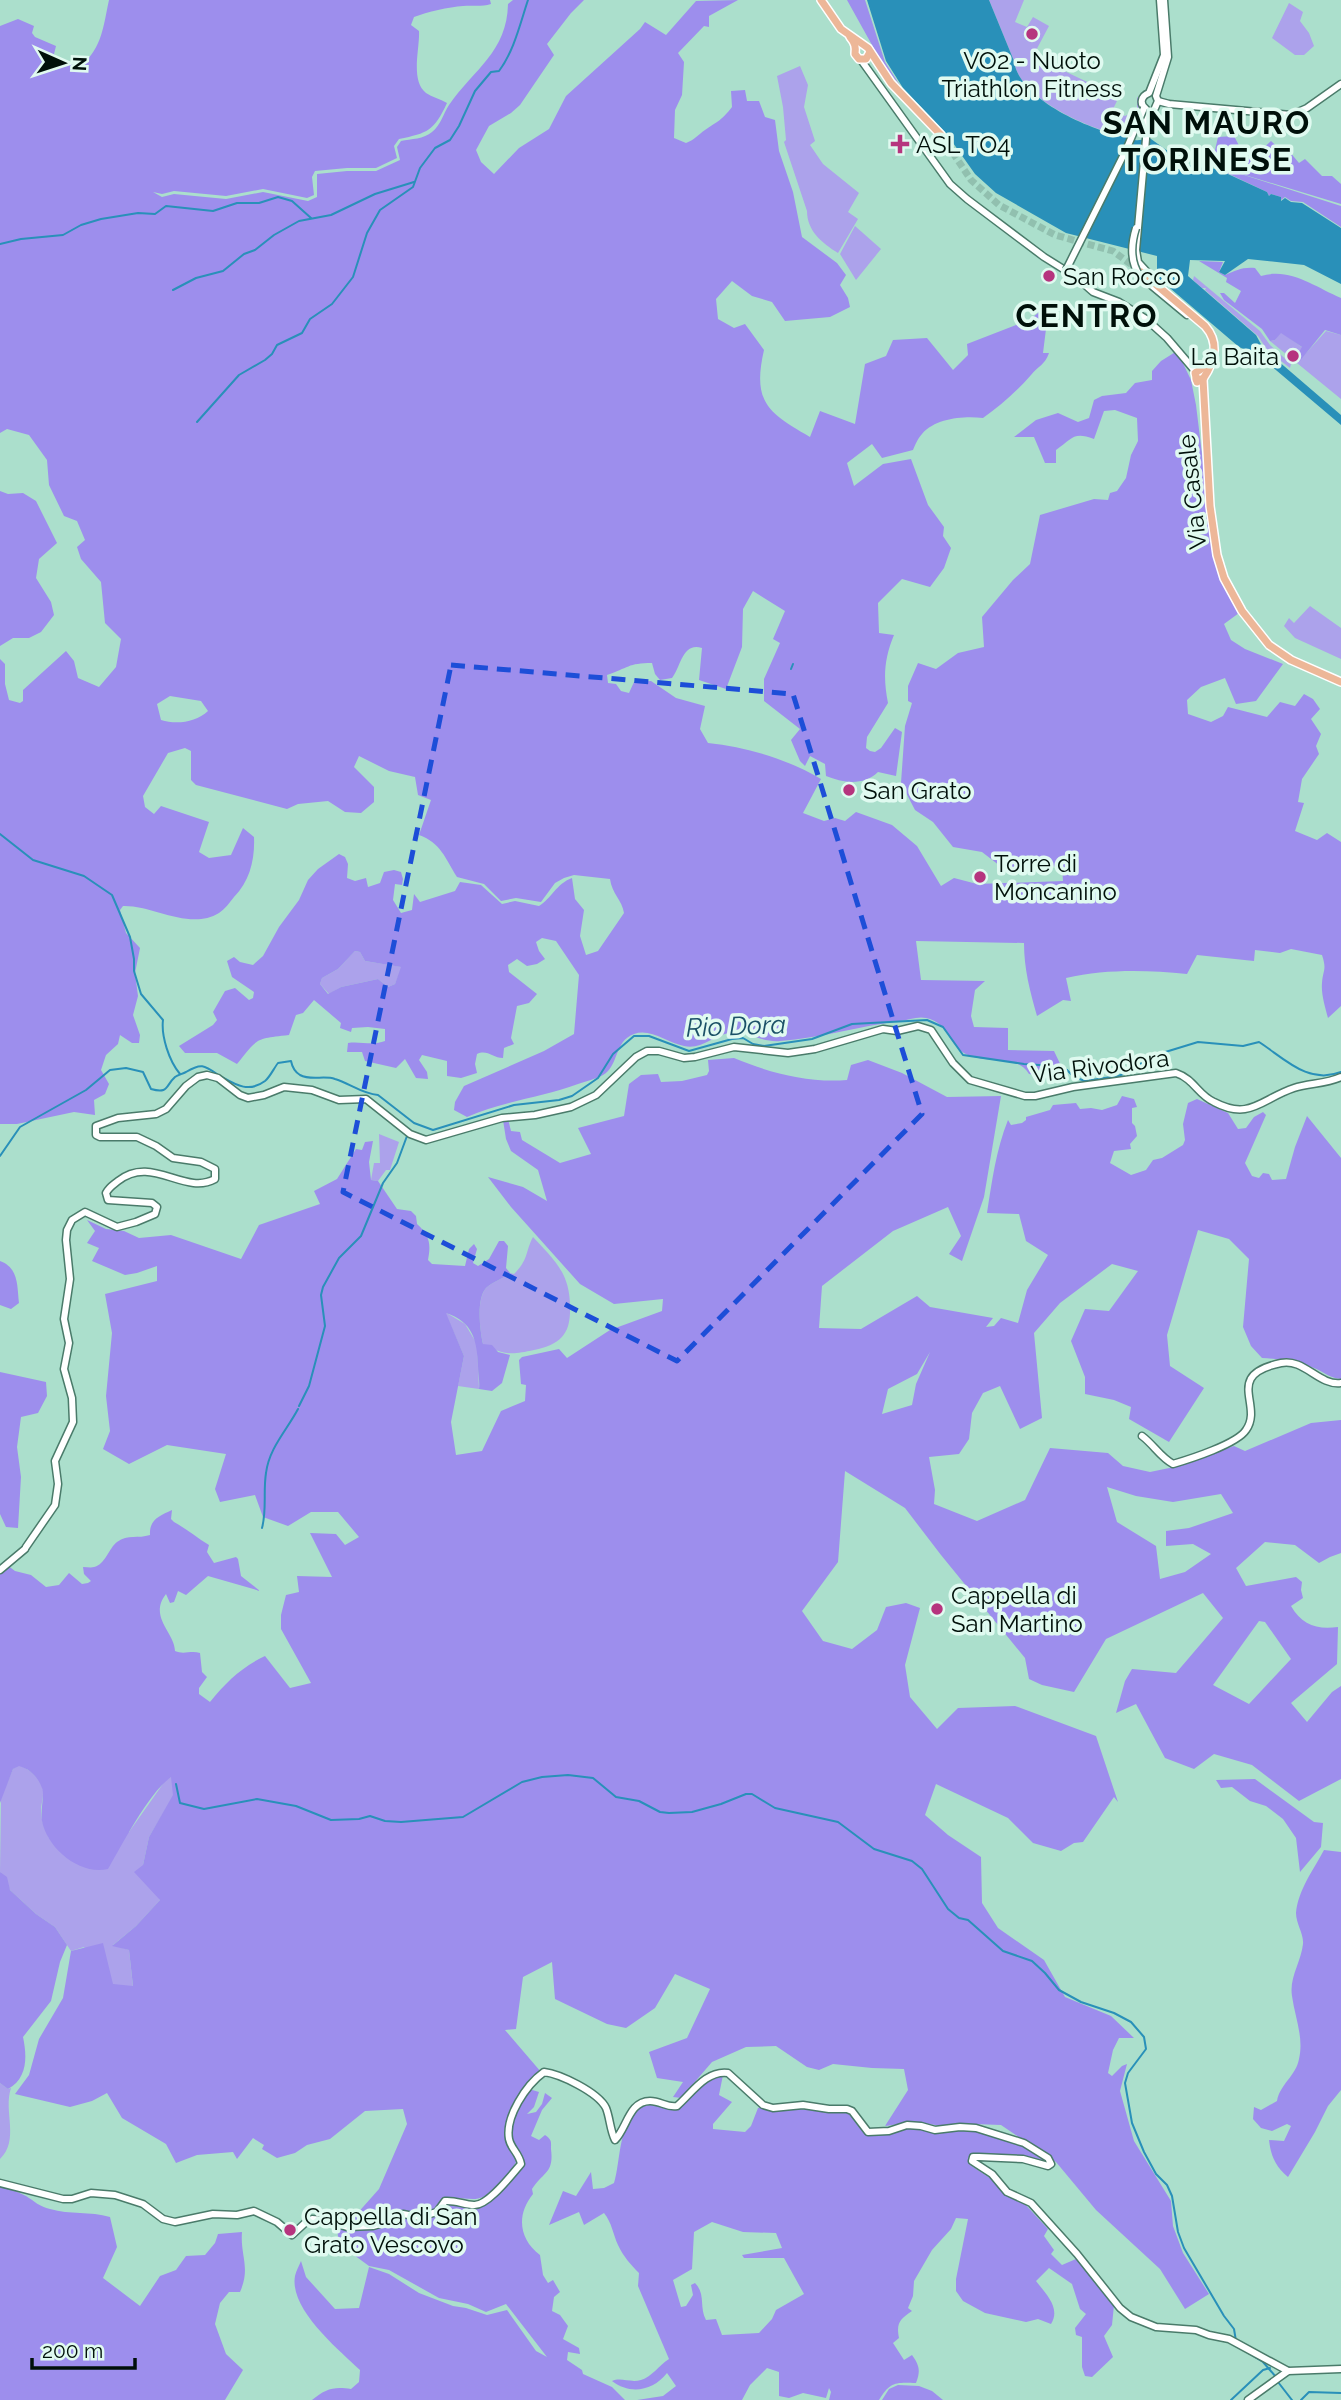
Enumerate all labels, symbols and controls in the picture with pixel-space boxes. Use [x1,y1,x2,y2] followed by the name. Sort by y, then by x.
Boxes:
[1024,26,1040,42] marker: VO2 - Nuoto Triathlon Fitness
[28,28,98,98] north arrow
[942,46,1122,103] place label: VO2 - Nuoto Triathlon Fitness
[69,56,91,72] text: N
[1103,104,1311,178] district label: SAN MAURO TORINESE
[916,130,1010,159] place label: ASL TO4
[890,134,910,154] marker: ASL TO4
[1063,262,1181,291] place label: San Rocco
[1041,268,1057,284] marker: San Rocco
[1016,297,1158,334] district label: CENTRO
[1190,342,1279,371] place label: La Baita
[1285,348,1301,364] marker: La Baita
[1172,433,1212,551] street label: Via Casale
[863,776,971,805] place label: San Grato
[841,782,857,798] marker: San Grato
[994,849,1117,906] place label: Torre di Moncanino
[972,869,988,885] marker: Torre di Moncanino
[685,1009,787,1043] water label: Rio Dora
[1029,1043,1171,1089] street label: Via Rivodora
[951,1581,1083,1638] place label: Cappella di San Martino
[929,1601,945,1617] marker: Cappella di San Martino
[304,2202,477,2259] place label: Cappella di San Grato Vescovo
[282,2222,298,2238] marker: Cappella di San Grato Vescovo
[32,2326,135,2370] scale bar
[42,2338,103,2363] text: 200 m

